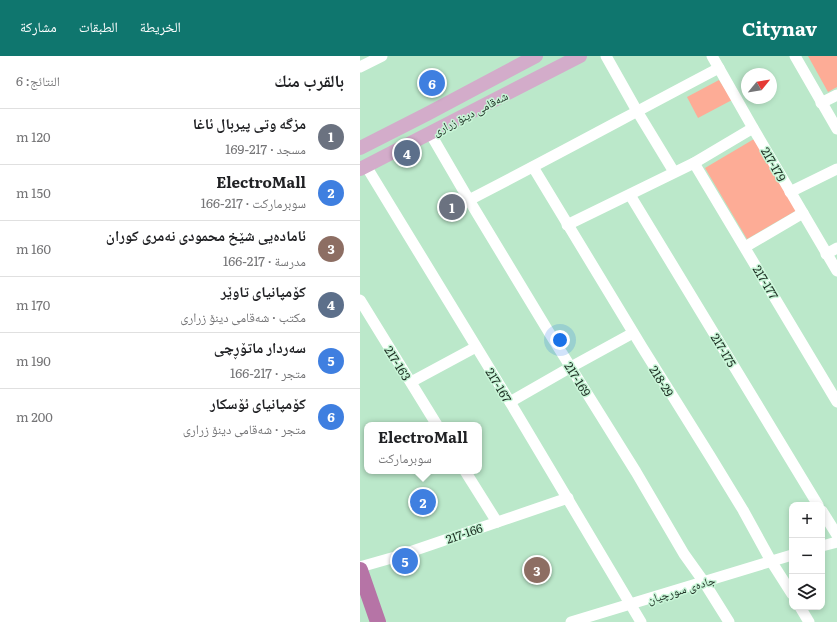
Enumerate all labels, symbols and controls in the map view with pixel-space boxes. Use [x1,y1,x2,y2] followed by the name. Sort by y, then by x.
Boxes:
[742,14,817,42] text: Citynav
[20,16,57,36] text: مشاركة
[79,16,118,36] text: الطبقات
[140,16,181,36] text: الخريطة
[274,67,344,92] text: بالقرب منك
[419,68,445,98] pin: 6
[741,68,777,104] north arrow
[16,71,60,90] text: النتائج: 6
[429,86,511,140] street label: شەقامی دینۆ زراری
[193,111,306,134] text: مزگه وتى پيربال ئاغا
[16,127,51,146] text: 120 m
[328,127,334,146] text: 1
[394,138,420,168] pin: 4
[225,139,306,158] text: مسجد · 217-169
[757,143,791,185] street label: 217-179
[216,170,306,193] text: ElectroMall
[16,183,51,202] text: 150 m
[328,183,335,202] text: 2
[439,192,465,222] pin: 1
[201,193,306,212] text: سوبرماركت · 217-166
[106,223,306,246] text: ئامادەیی شێخ محمودی نەمری کوران
[16,239,51,258] text: 160 m
[327,239,335,258] text: 3
[223,251,306,270] text: مدرسة · 217-166
[749,262,783,302] street label: 217-177
[221,279,306,302] text: کۆمپانیای تاوێر
[16,295,50,314] text: 170 m
[327,295,335,314] text: 4
[180,307,306,326] text: مكتب · شەقامی دینۆ زراری
[550,330,570,350] your location
[707,330,741,370] street label: 217-175
[214,335,306,358] text: سەردار ماتۆڕچی
[380,342,416,384] street label: 217-163
[16,351,51,370] text: 190 m
[327,351,335,370] text: 5
[560,358,596,400] street label: 217-169
[645,362,679,400] street label: 218-29
[230,363,306,382] text: متجر · 217-166
[482,364,516,406] street label: 217-167
[210,391,306,414] text: کۆمپانیای ئۆسکار
[16,407,53,426] text: 200 m
[327,407,335,426] text: 6
[183,419,306,438] text: متجر · شەقامی دینۆ زراری
[364,422,482,474] popup
[378,425,468,448] text: ElectroMall
[378,448,432,467] text: سوبرماركت
[410,487,436,517] pin: 2
[789,502,825,610] map controls
[789,502,825,538] button: +
[443,518,485,548] street label: 217-166
[789,538,825,574] button: −
[392,546,418,576] pin: 5
[524,555,550,585] pin: 3
[645,570,718,608] street label: جادەی سورچیان
[789,574,825,610] button: layers

